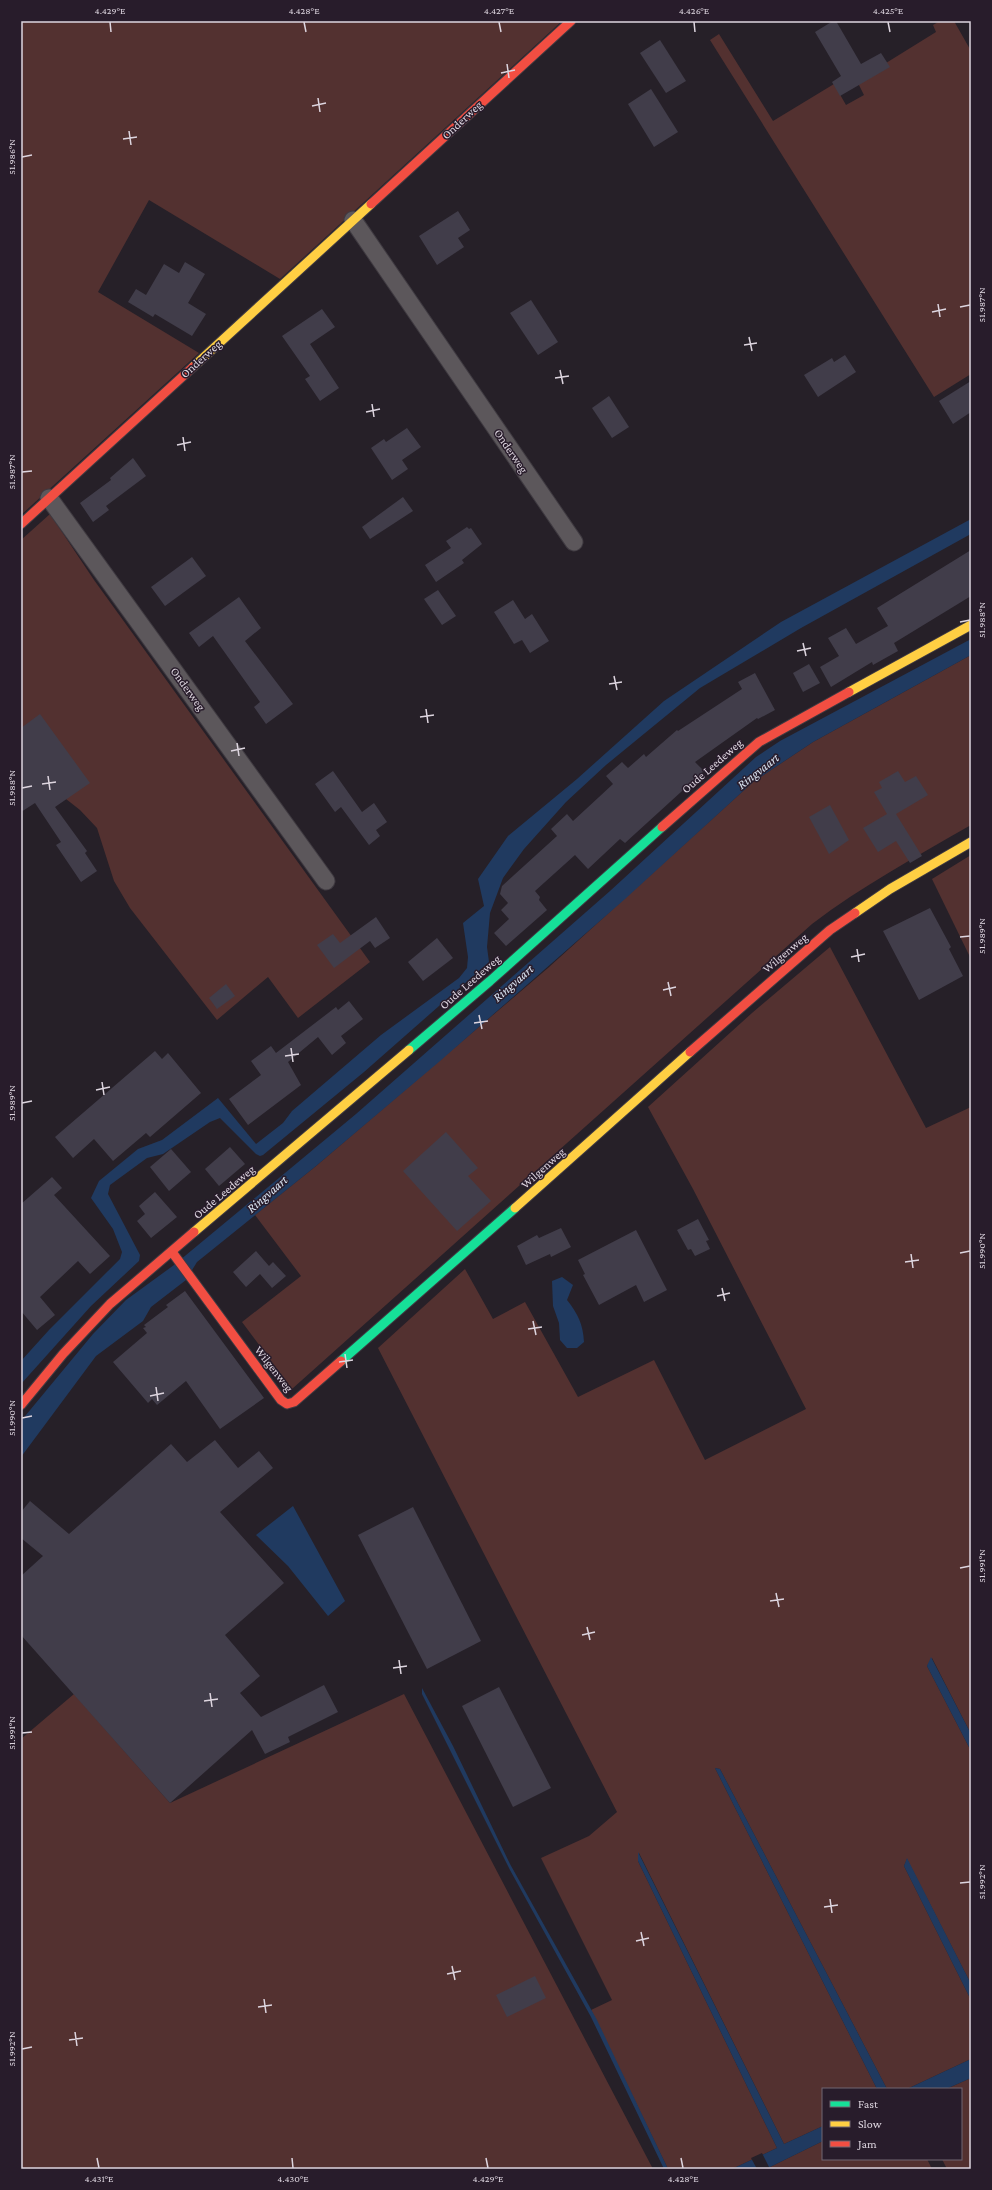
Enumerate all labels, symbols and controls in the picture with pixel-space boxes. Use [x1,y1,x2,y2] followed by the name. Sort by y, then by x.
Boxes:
[95,5,126,16] text: 4.429°E
[288,5,320,16] text: 4.428°E
[484,5,515,16] text: 4.427°E
[679,5,710,16] text: 4.426°E
[873,5,904,16] text: 4.425°E
[439,98,485,142] street label: Onderweg
[6,139,17,175] text: 51.986°N
[976,287,987,323] text: 51.987°N
[178,337,224,381] street label: Onderweg
[491,426,531,476] street label: Onderweg
[6,454,17,490] text: 51.987°N
[976,602,987,638] text: 51.988°N
[168,665,209,714] street label: Onderweg
[679,736,745,796] street label: Oude Leedeweg
[734,750,782,792] water label: Ringvaart
[6,770,17,806] text: 51.988°N
[976,918,987,954] text: 51.989°N
[760,930,810,976] street label: Wilgenweg
[437,952,503,1012] street label: Oude Leedeweg
[490,961,537,1005] water label: Ringvaart
[6,1085,17,1121] text: 51.989°N
[518,1144,568,1191] street label: Wilgenweg
[190,1162,258,1222] street label: Oude Leedeweg
[244,1172,291,1216] water label: Ringvaart
[976,1232,987,1269] text: 51.990°N
[252,1343,296,1395] street label: Wilgenweg
[6,1399,17,1436] text: 51.990°N
[976,1549,987,1583] text: 51.991°N
[6,1716,17,1750] text: 51.991°N
[976,1864,987,1899] text: 51.992°N
[6,2031,17,2066] text: 51.992°N
[822,2088,962,2160] legend
[858,2097,879,2111] text: Fast
[858,2117,882,2131] text: Slow
[857,2137,877,2151] text: Jam
[85,2173,114,2184] text: 4.431°E
[277,2173,309,2184] text: 4.430°E
[473,2173,504,2184] text: 4.429°E
[667,2173,699,2184] text: 4.428°E

